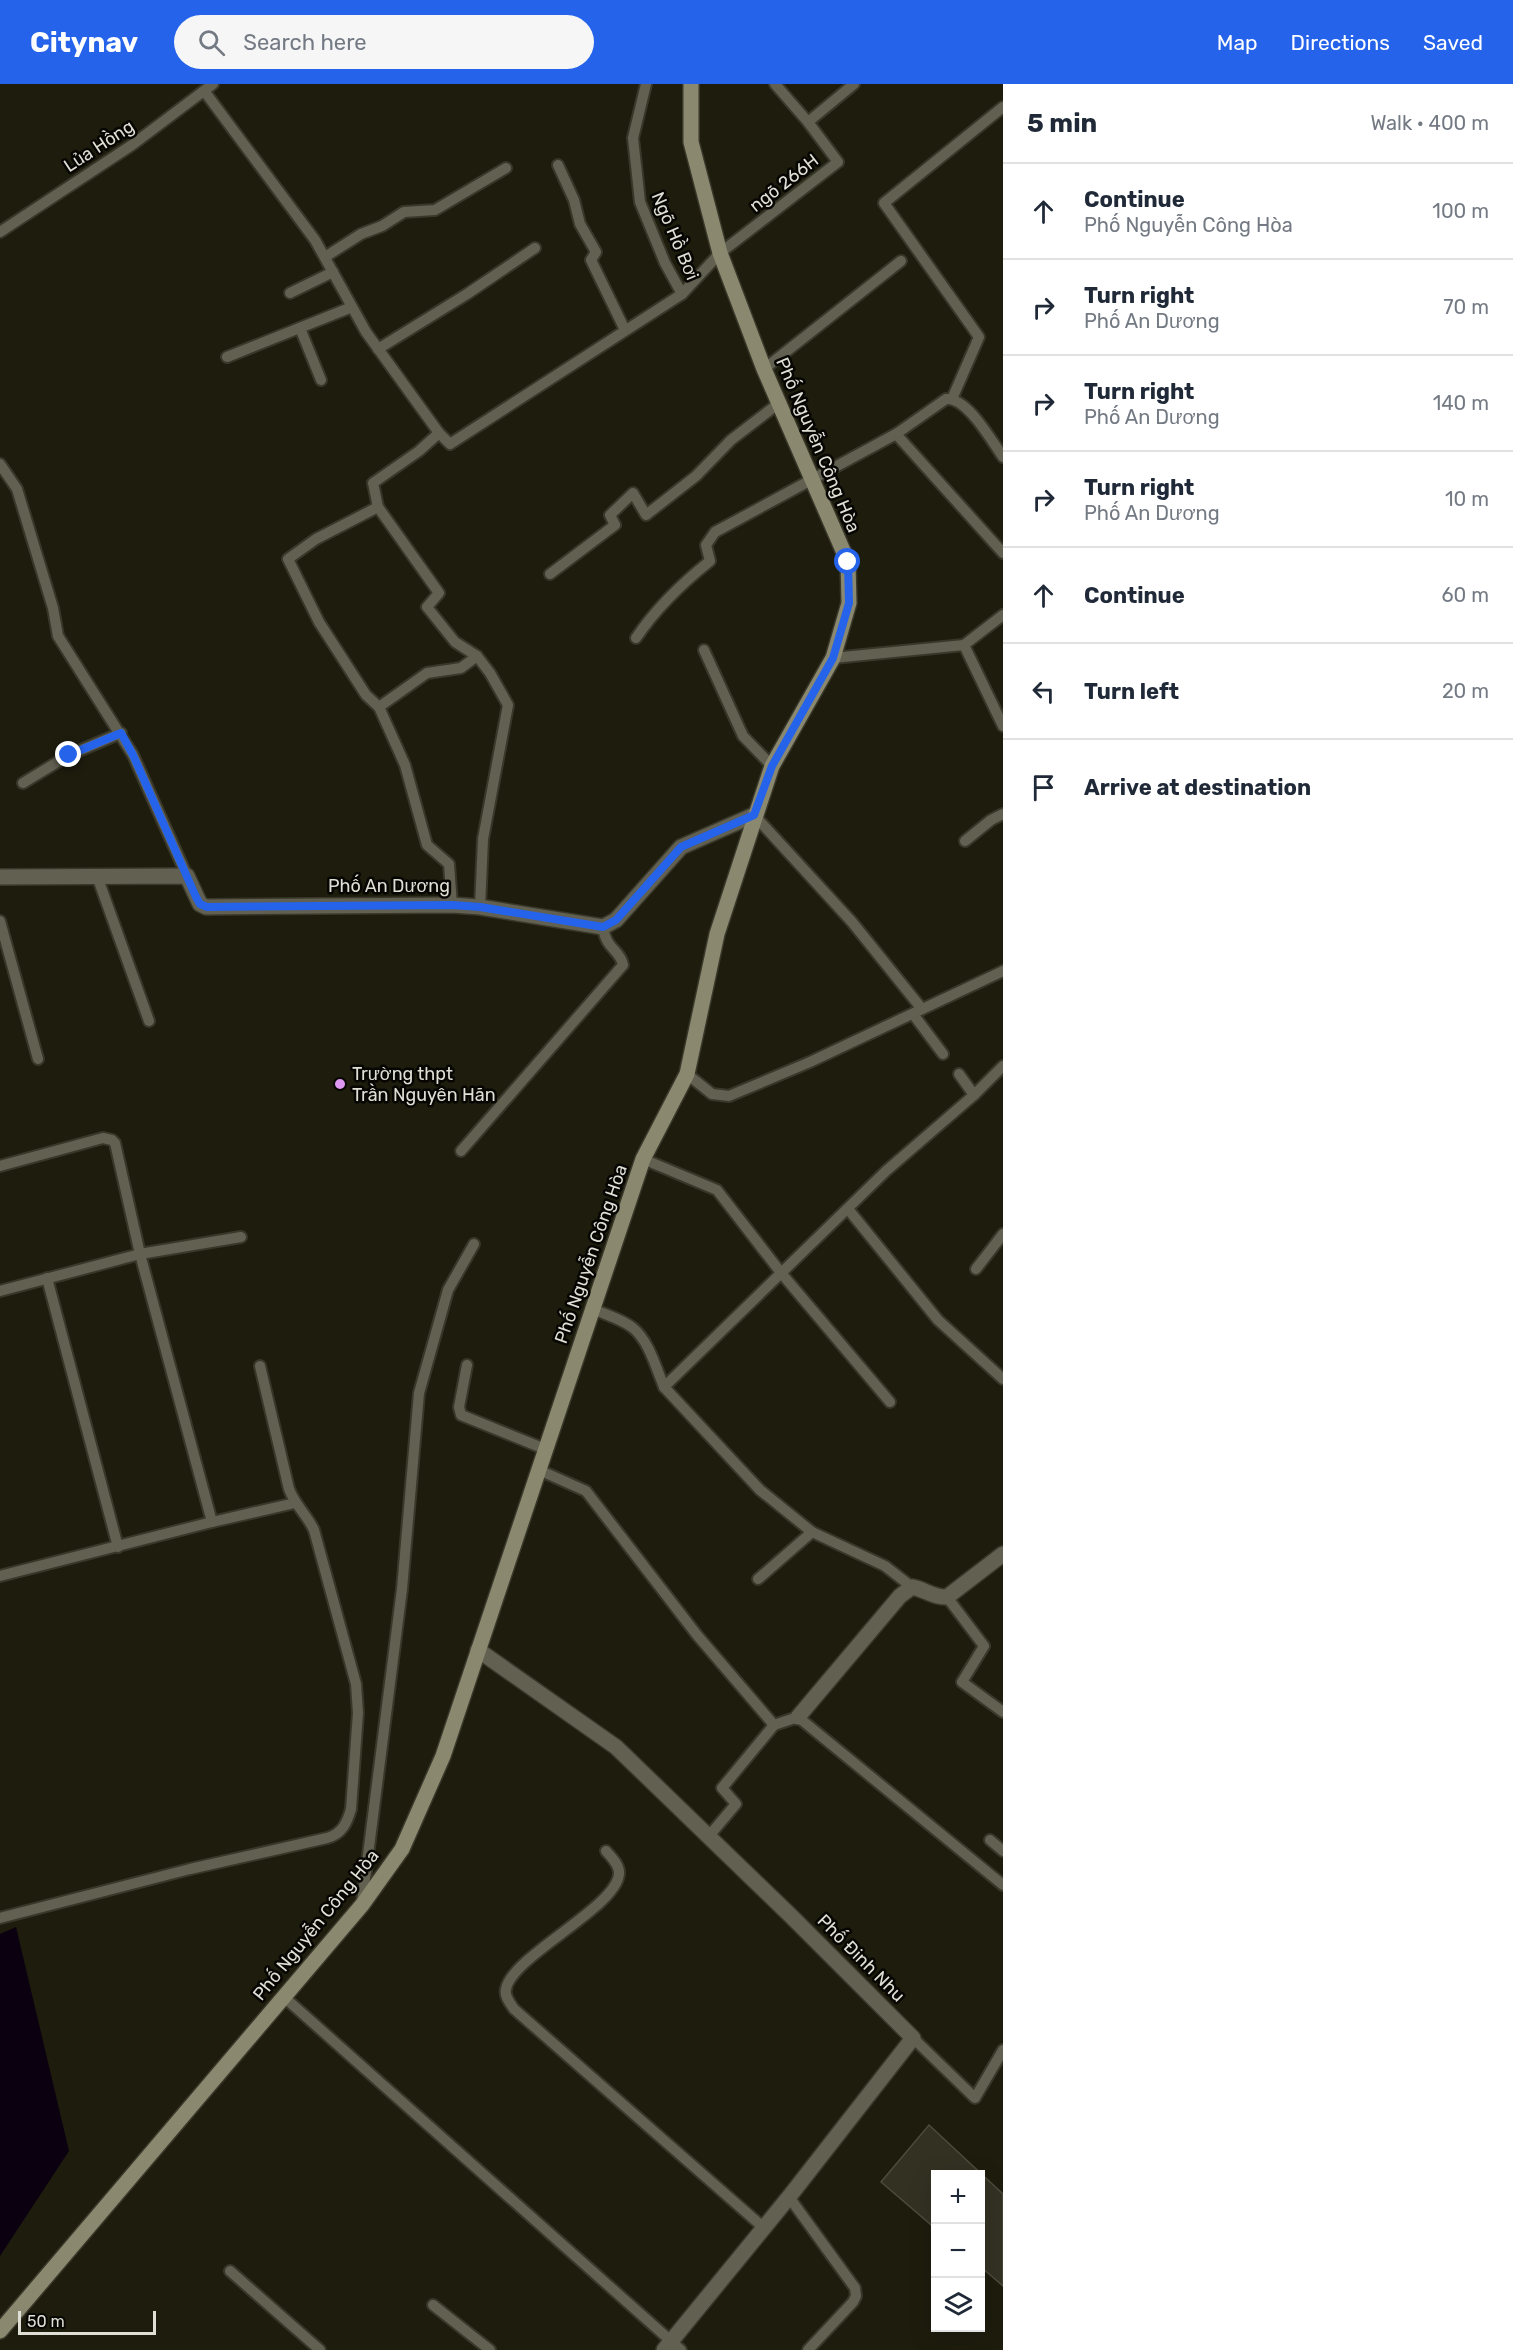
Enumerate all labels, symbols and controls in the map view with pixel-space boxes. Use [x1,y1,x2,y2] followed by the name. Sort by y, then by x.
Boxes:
[174,15,594,69] search box
[30,26,138,59] text: Citynav
[195,26,228,59] icon: search
[243,29,367,56] text: Search here
[1217,30,1258,55] text: Map
[1291,30,1390,55] text: Directions
[1423,30,1483,55] text: Saved
[1027,108,1097,139] text: 5 min
[1370,111,1489,135] text: Walk · 400 m
[59,114,138,177] street label: Lủa Hồng
[745,149,823,217] street label: ngõ 266H
[1084,186,1185,213] text: Continue
[647,188,704,283] street label: Ngõ Hồ Bơi
[1027,195,1060,228] icon: ahead
[1432,199,1489,223] text: 100 m
[1084,213,1293,237] text: Phố Nguyễn Công Hòa
[1084,282,1194,309] text: Turn right
[1027,291,1060,324] icon: right
[1443,295,1489,319] text: 70 m
[1084,309,1220,333] text: Phố An Dương
[771,354,866,536] street label: Phố Nguyễn Công Hòa
[1084,378,1194,405] text: Turn right
[1027,387,1060,420] icon: right
[1433,391,1489,415] text: 140 m
[1084,405,1220,429] text: Phố An Dương
[1084,474,1194,501] text: Turn right
[1027,483,1060,516] icon: right
[1445,487,1489,511] text: 10 m
[1084,501,1220,525] text: Phố An Dương
[834,548,860,574] route start
[1027,579,1060,612] icon: ahead
[1084,582,1185,609] text: Continue
[1442,583,1489,607] text: 60 m
[1027,675,1060,708] icon: left
[1084,678,1179,705] text: Turn left
[1442,679,1489,703] text: 20 m
[55,741,81,767] route end
[1027,771,1060,804] icon: arrive
[1084,774,1311,801] text: Arrive at destination
[328,874,450,897] street label: Phố An Dương
[352,1063,496,1106] place label: Trường thpt Trần Nguyên Hãn
[333,1077,347,1091] marker: Trường thpt Trần Nguyên Hãn
[549,1161,632,1346] street label: Phố Nguyễn Công Hòa
[248,1845,384,2005] street label: Phố Nguyễn Công Hòa
[813,1909,910,2006] street label: Phố Đinh Nhu
[931,2170,985,2332] map controls
[931,2170,985,2224] button: +
[931,2224,985,2278] button: −
[931,2278,985,2332] button: layers
[18,2308,156,2336] scale bar
[27,2312,65,2331] text: 50 m

